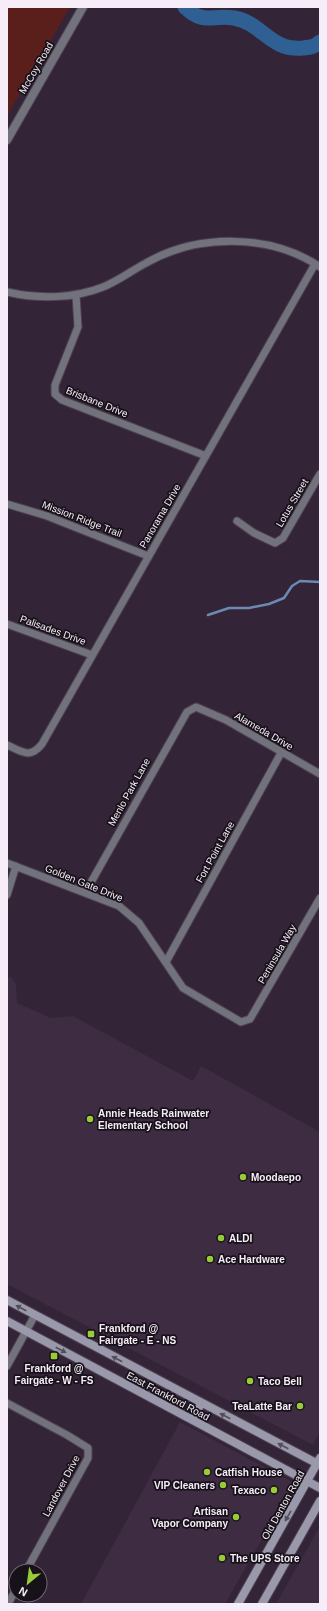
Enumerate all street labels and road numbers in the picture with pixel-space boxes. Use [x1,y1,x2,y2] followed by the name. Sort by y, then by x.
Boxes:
[17,40,55,96] street label: McCoy Road
[65,385,130,420] street label: Brisbane Drive
[274,477,310,529] street label: Lotus Street
[137,482,183,550] street label: Panorama Drive
[41,499,123,539] street label: Mission Ridge Trail
[18,613,88,647] street label: Palisades Drive
[233,710,296,752] street label: Alameda Drive
[106,756,152,828] street label: Menlo Park Lane
[194,819,237,885] street label: Fort Point Lane
[44,862,125,904] street label: Golden Gate Drive
[256,923,298,985] street label: Peninsula Way
[125,1369,211,1423] street label: East Frankford Road
[40,1453,82,1519] street label: Landover Drive
[259,1469,307,1541] street label: Old Denton Road

